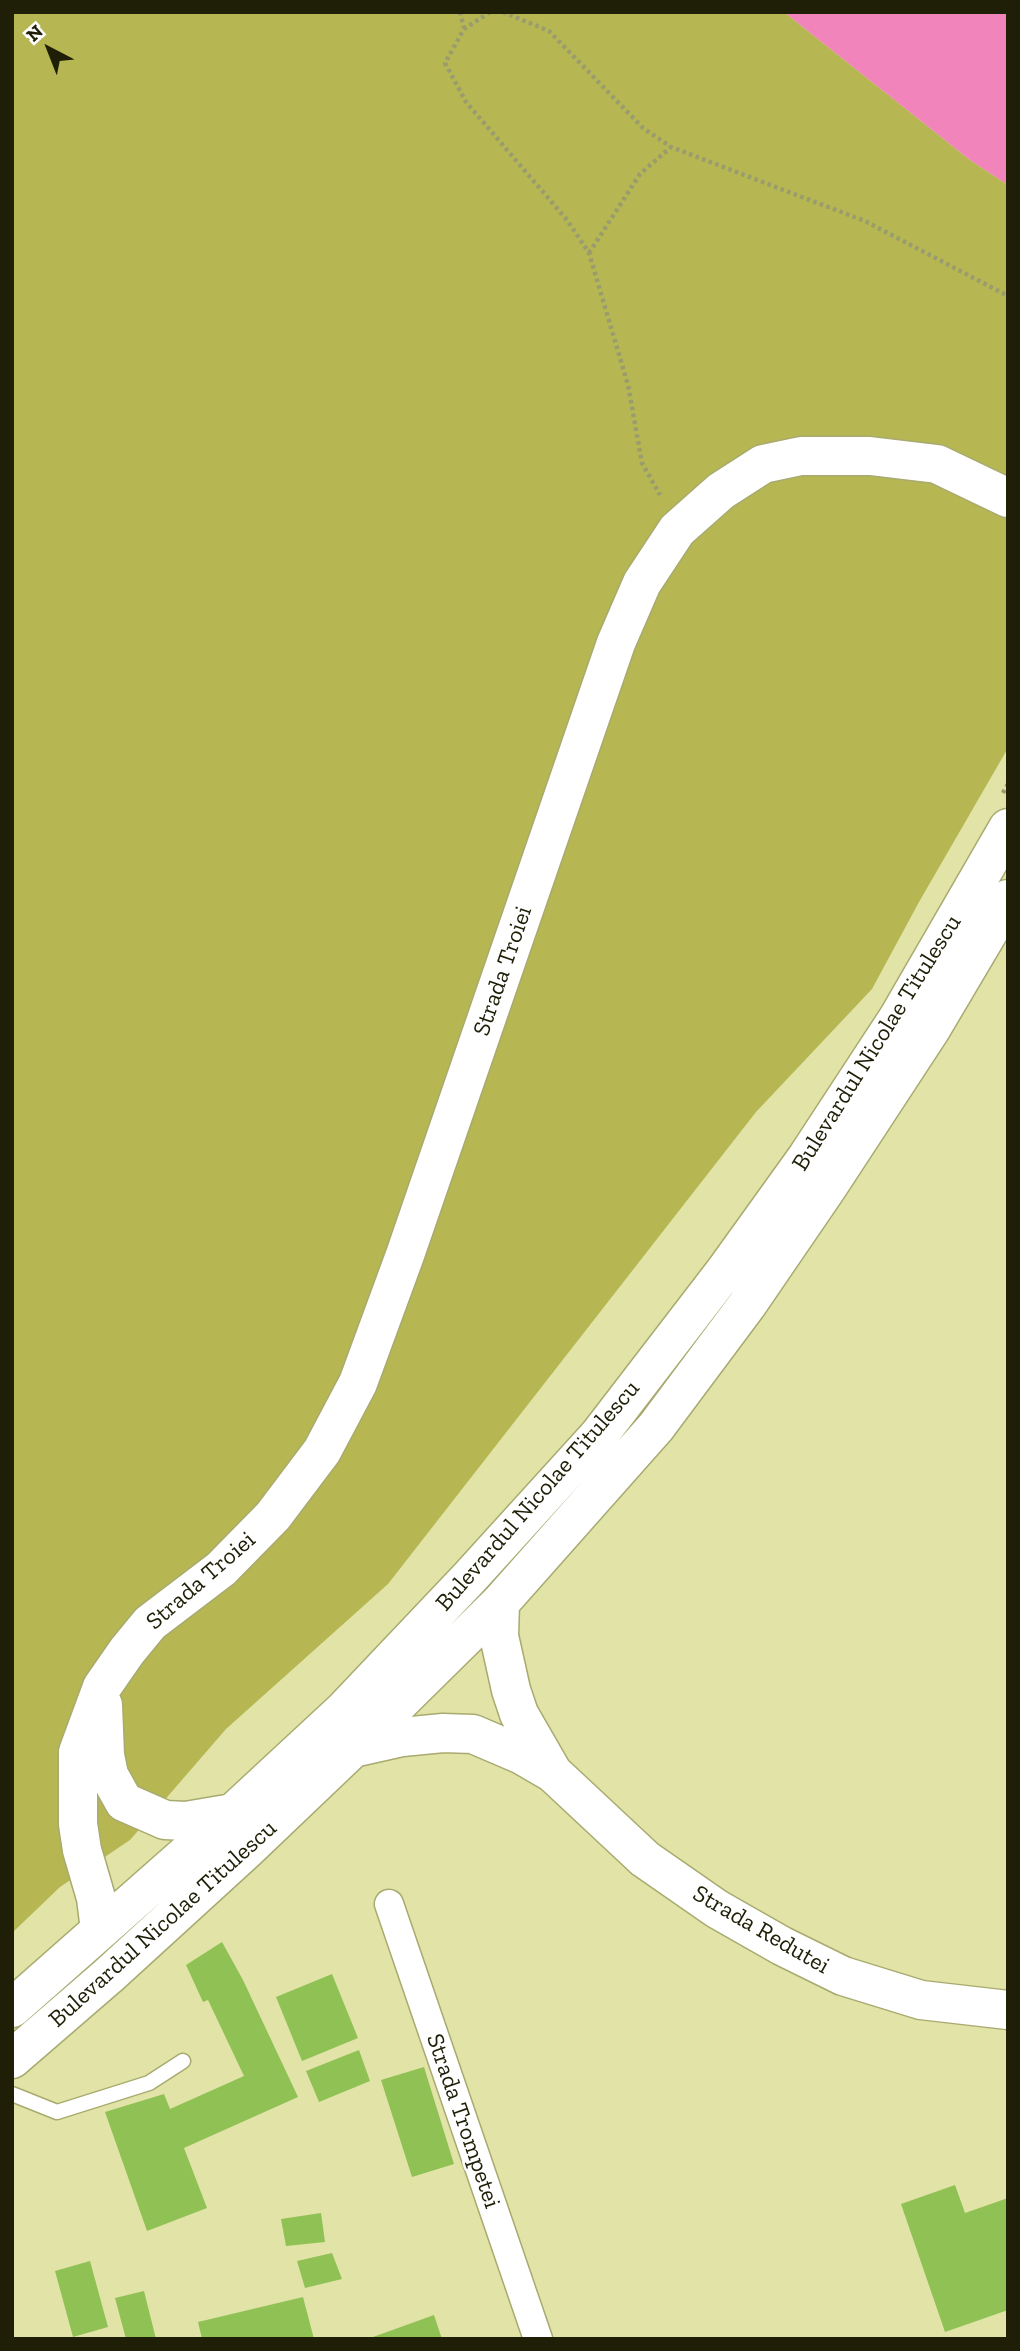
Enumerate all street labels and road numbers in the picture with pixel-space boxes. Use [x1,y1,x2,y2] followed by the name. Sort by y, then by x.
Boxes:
[467,902,539,1040] street label: Strada Troiei
[786,910,968,1176] street label: Bulevardul Nicolae Titulescu
[430,1375,646,1617] street label: Bulevardul Nicolae Titulescu
[141,1526,261,1636] street label: Strada Troiei
[43,1814,283,2034] street label: Bulevardul Nicolae Titulescu
[688,1879,834,1981] street label: Strada Redutei
[420,2030,506,2212] street label: Strada Trompetei

